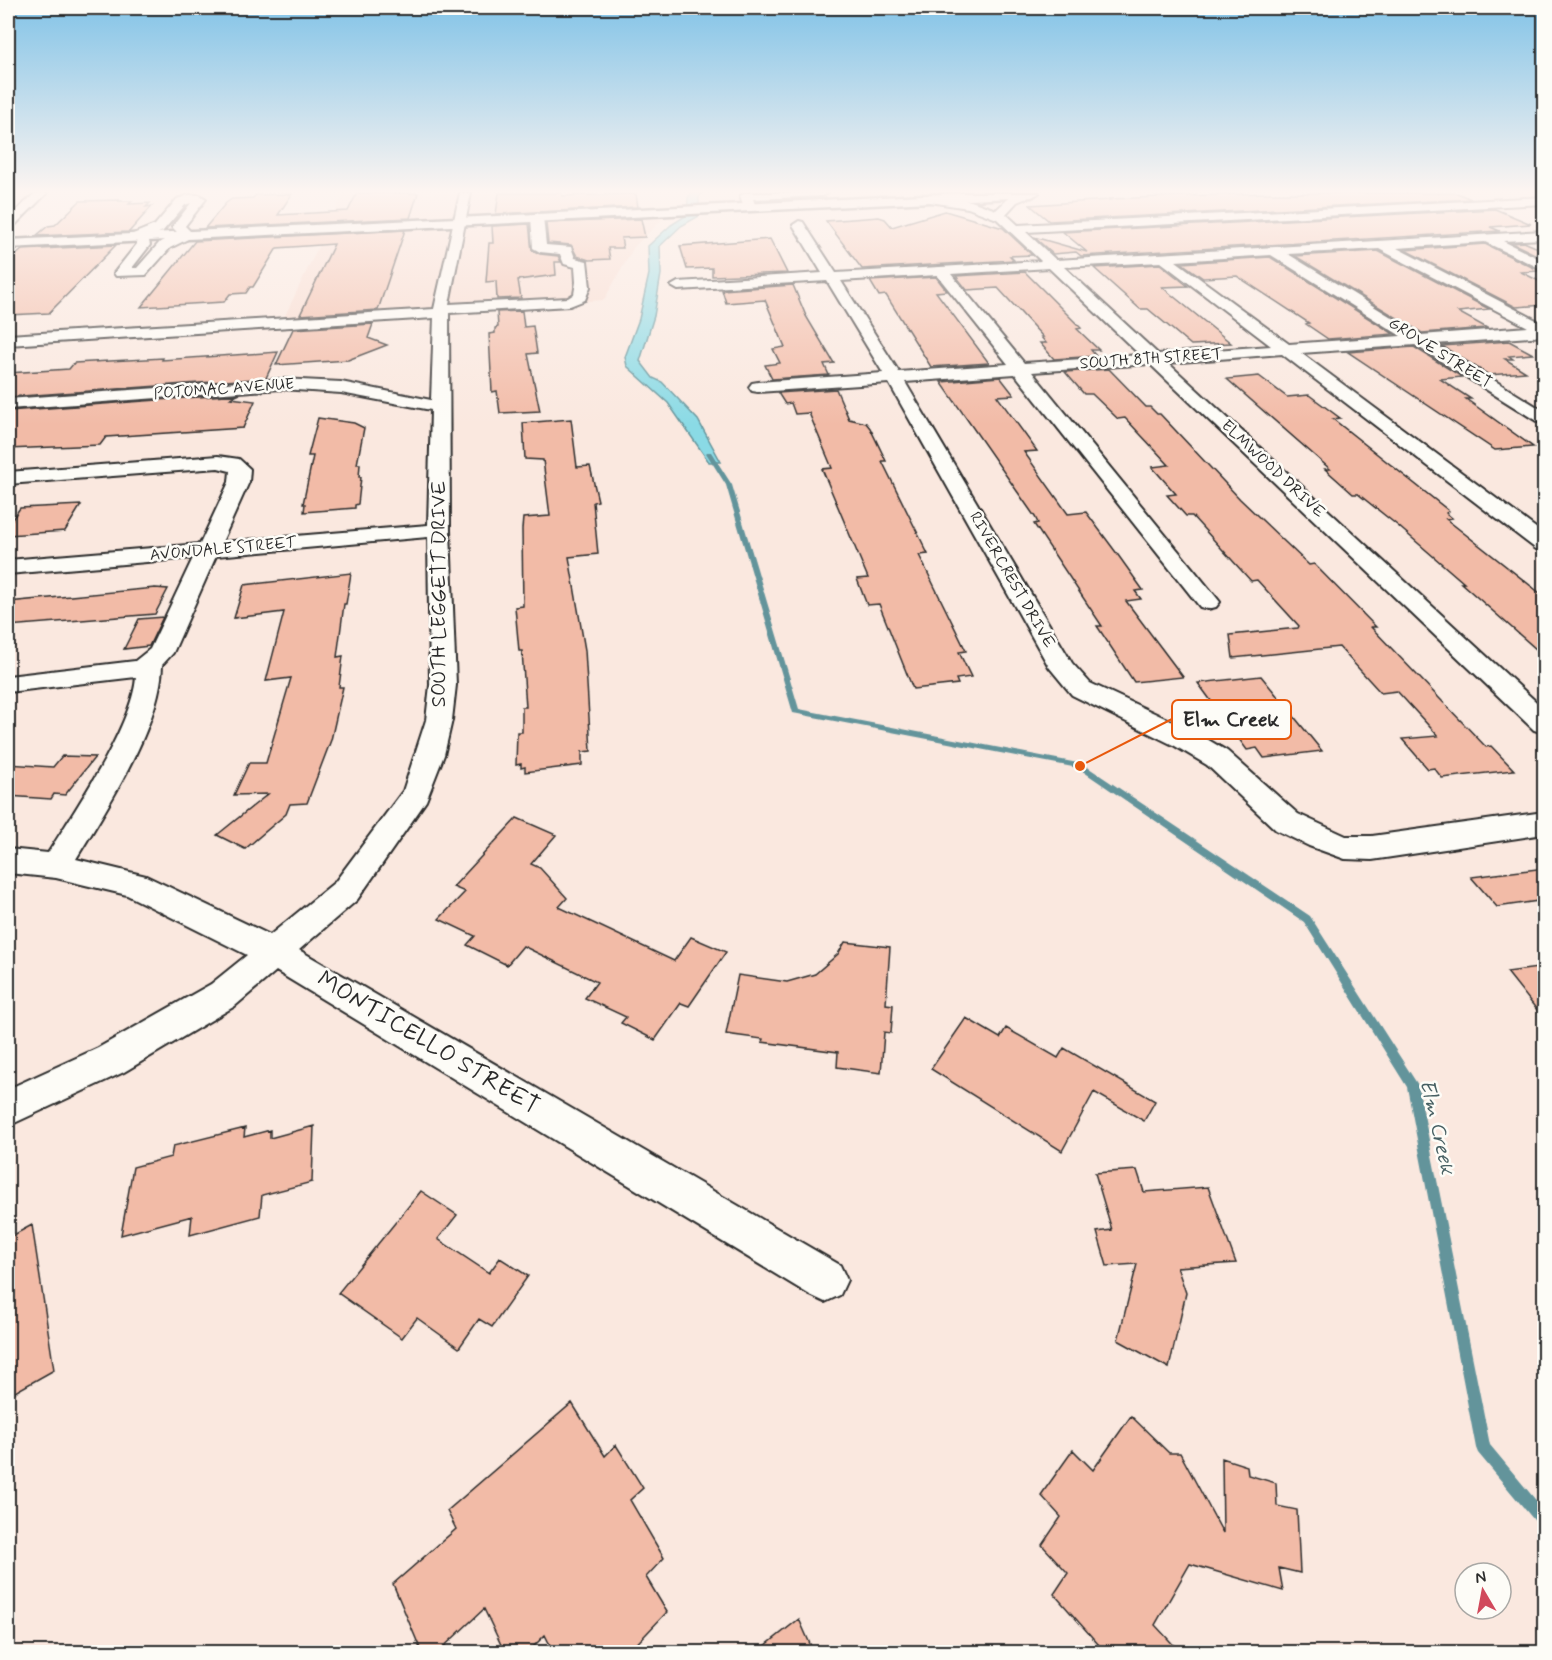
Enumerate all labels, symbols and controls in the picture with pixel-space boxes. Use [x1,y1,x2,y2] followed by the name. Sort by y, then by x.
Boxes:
[1384,313,1496,393] street label: GROVE STREET
[1079,344,1223,374] street label: SOUTH 8TH STREET
[153,374,295,404] street label: POTOMAC AVENUE
[1217,415,1329,523] street label: ELMWOOD DRIVE
[426,481,453,707] street label: SOUTH LEGGETT DRIVE
[964,508,1060,652] street label: RIVERCREST DRIVE
[149,532,298,566] street label: AVONDALE STREET
[1172,700,1291,739] callout: Elm Creek
[1183,706,1279,734] text: Elm Creek
[311,964,545,1122] street label: MONTICELLO STREET
[1412,1077,1462,1178] water label: Elm Creek
[1453,1561,1513,1621] north arrow
[1474,1566,1488,1589] text: N

